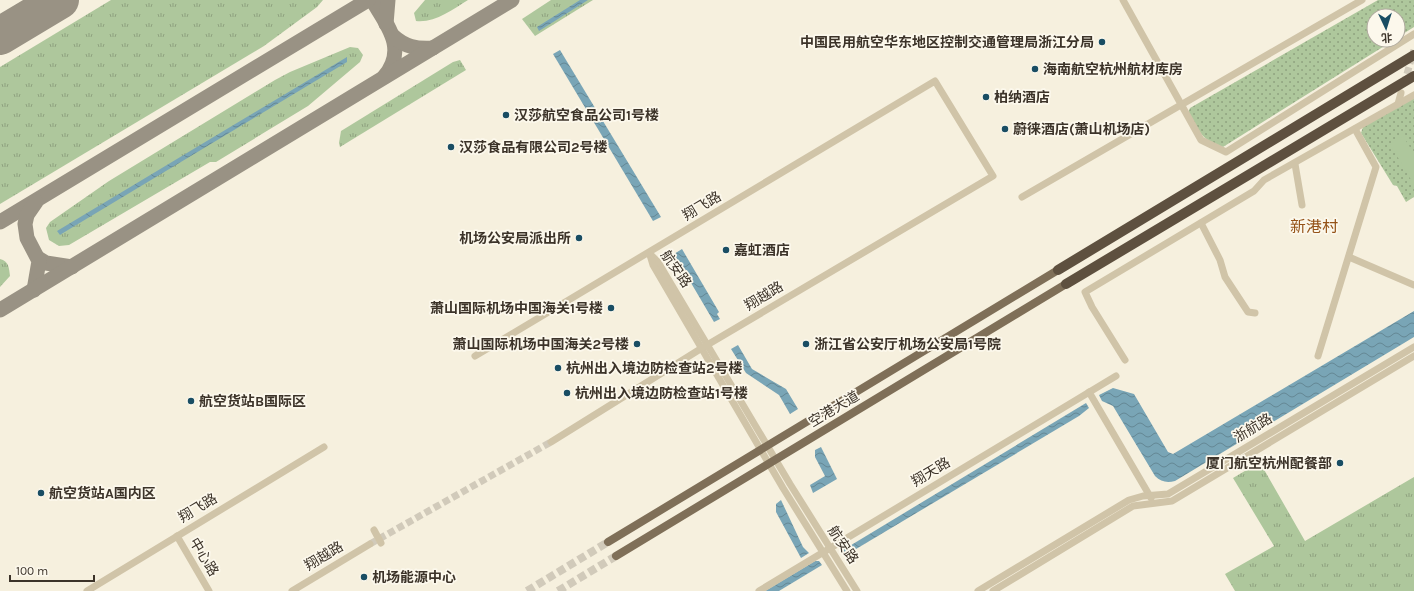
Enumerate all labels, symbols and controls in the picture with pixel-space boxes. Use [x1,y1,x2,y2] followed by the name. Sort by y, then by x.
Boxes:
[1366,8,1406,48] north arrow
[1381,31,1393,44] text: 北
[800,34,1094,51] place label: 中国民用航空华东地区控制交通管理局浙江分局
[1097,37,1107,47] marker: 中国民用航空华东地区控制交通管理局浙江分局
[1043,61,1183,78] place label: 海南航空杭州航材库房
[1030,64,1040,74] marker: 海南航空杭州航材库房
[994,89,1050,106] place label: 柏纳酒店
[981,92,991,102] marker: 柏纳酒店
[514,107,659,124] place label: 汉莎航空食品公司1号楼
[501,110,511,120] marker: 汉莎航空食品公司1号楼
[1013,121,1150,138] place label: 蔚徕酒店(萧山机场店)
[1000,124,1010,134] marker: 蔚徕酒店(萧山机场店)
[459,139,607,156] place label: 汉莎食品有限公司2号楼
[446,142,456,152] marker: 汉莎食品有限公司2号楼
[680,188,724,224] street label: 翔飞路
[1290,217,1338,236] district label: 新港村
[459,230,571,247] place label: 机场公安局派出所
[574,233,584,243] marker: 机场公安局派出所
[734,242,790,259] place label: 嘉虹酒店
[721,245,731,255] marker: 嘉虹酒店
[657,247,695,291] street label: 航安路
[742,278,786,314] street label: 翔越路
[430,300,603,317] place label: 萧山国际机场中国海关1号楼
[606,303,616,313] marker: 萧山国际机场中国海关1号楼
[453,336,629,353] place label: 萧山国际机场中国海关2号楼
[814,336,1001,353] place label: 浙江省公安厅机场公安局1号院
[632,339,642,349] marker: 萧山国际机场中国海关2号楼
[801,339,811,349] marker: 浙江省公安厅机场公安局1号院
[566,360,742,377] place label: 杭州出入境边防检查站2号楼
[553,363,563,373] marker: 杭州出入境边防检查站2号楼
[575,385,748,402] place label: 杭州出入境边防检查站1号楼
[806,387,862,431] street label: 空港大道
[562,388,572,398] marker: 杭州出入境边防检查站1号楼
[199,393,306,410] place label: 航空货站B国际区
[186,396,196,406] marker: 航空货站B国际区
[1231,410,1275,446] street label: 浙航路
[909,454,953,490] street label: 翔天路
[1206,455,1332,472] place label: 厦门航空杭州配餐部
[1335,458,1345,468] marker: 厦门航空杭州配餐部
[49,485,156,502] place label: 航空货站A国内区
[36,488,46,498] marker: 航空货站A国内区
[176,490,220,526] street label: 翔飞路
[824,523,862,567] street label: 航安路
[186,535,222,579] street label: 中心路
[302,538,346,574] street label: 翔越路
[10,557,94,583] scale bar
[16,564,48,578] text: 100 m
[372,569,456,586] place label: 机场能源中心
[359,572,369,582] marker: 机场能源中心

